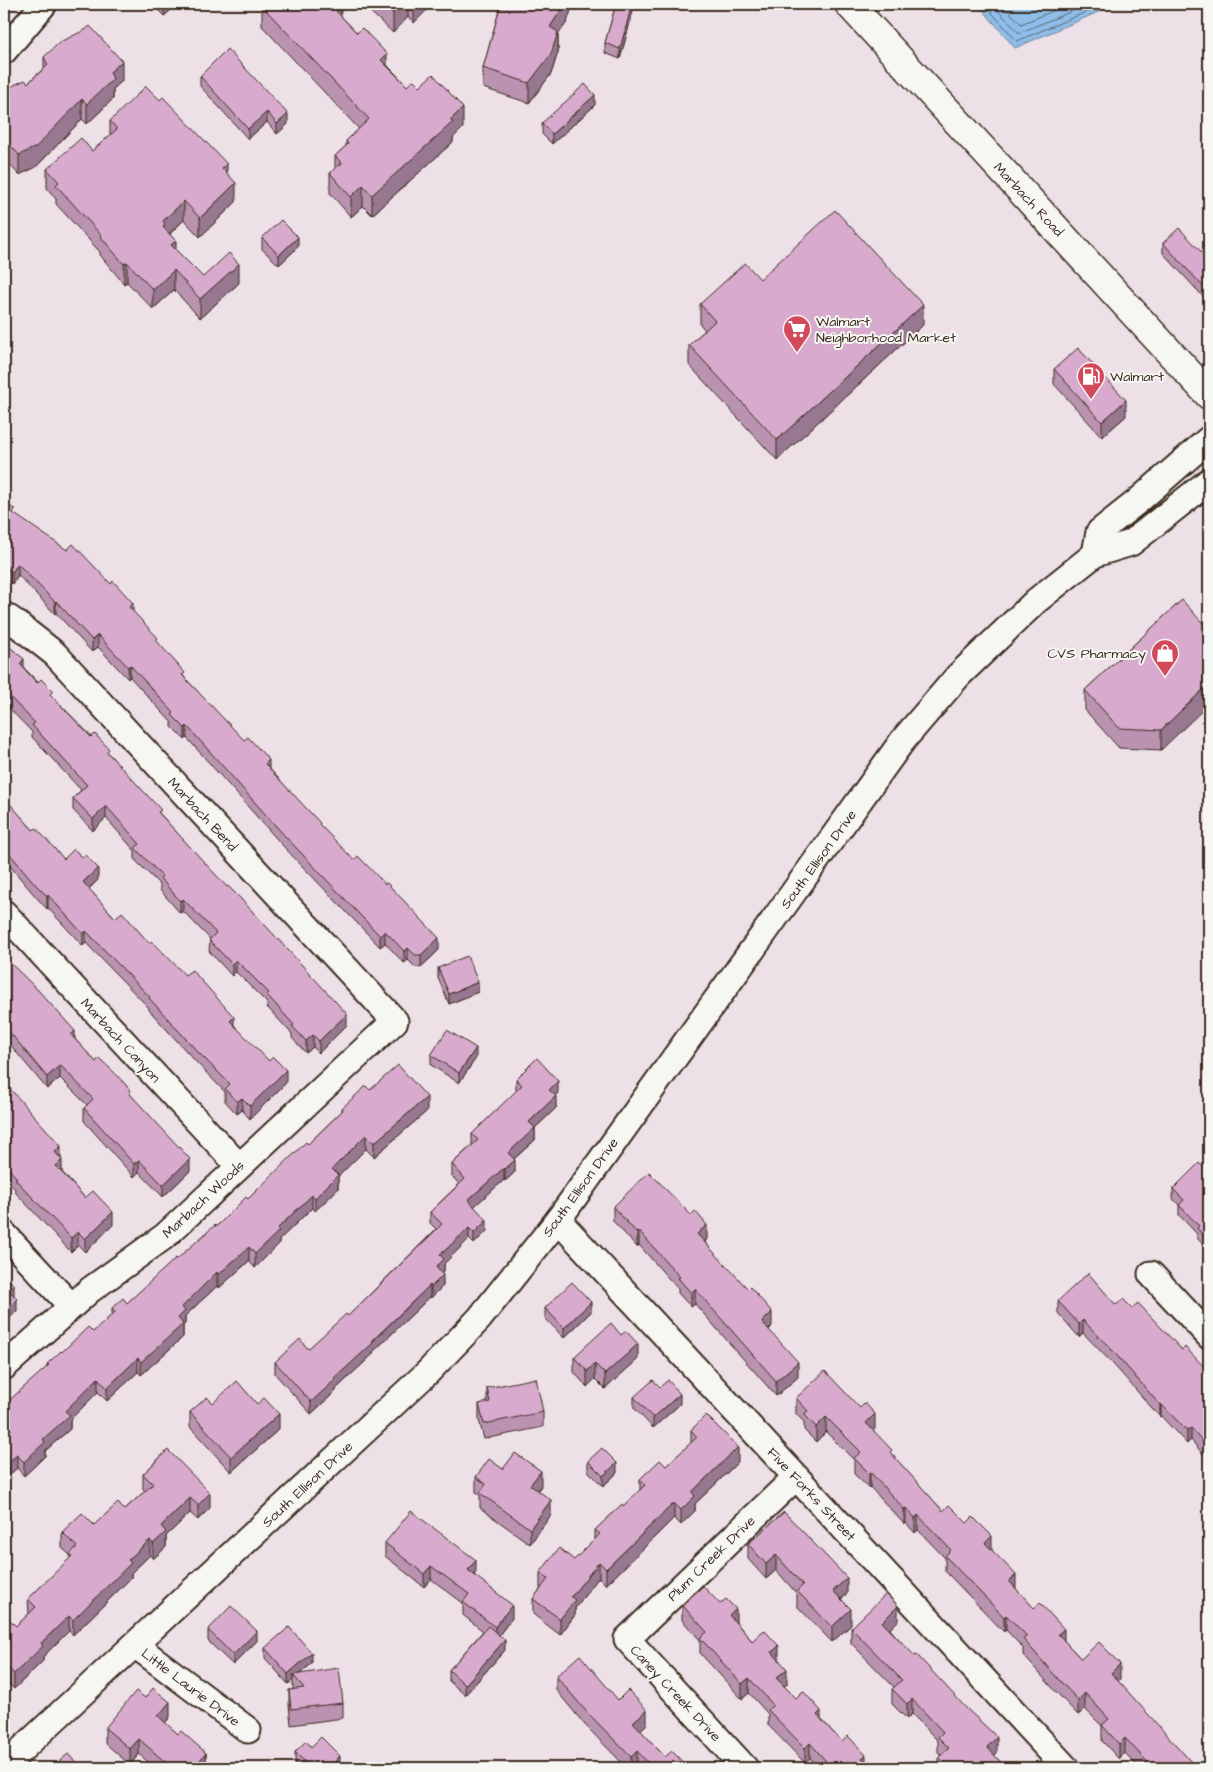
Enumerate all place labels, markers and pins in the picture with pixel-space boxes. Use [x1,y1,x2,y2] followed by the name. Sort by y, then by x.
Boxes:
[816,312,956,348] place label: Walmart Neighborhood Market
[782,314,812,353] supermarket icon: Walmart Neighborhood Market
[1076,361,1106,400] fuel station icon: Walmart
[1110,367,1164,387] place label: Walmart
[1150,638,1180,677] shop icon: CVS Pharmacy
[1047,644,1146,664] place label: CVS Pharmacy

